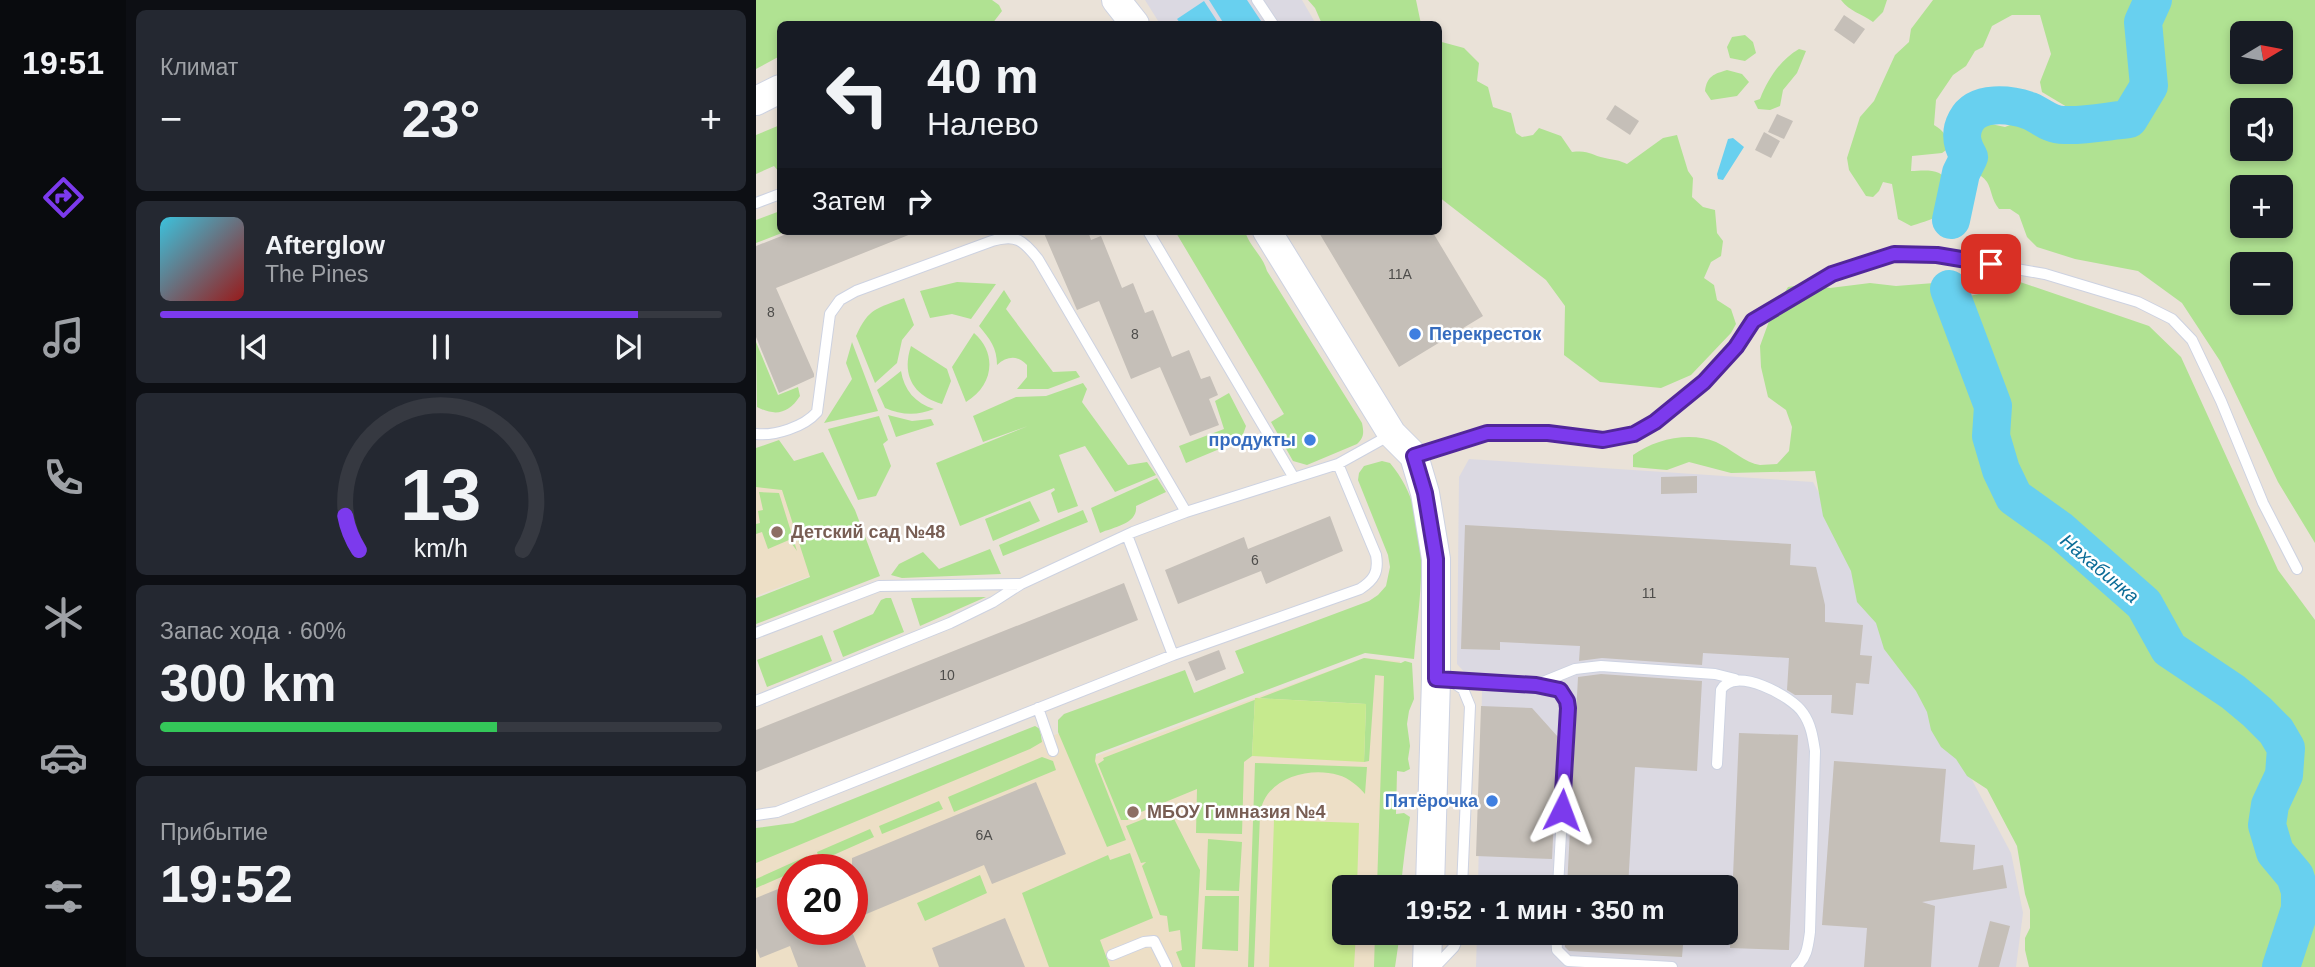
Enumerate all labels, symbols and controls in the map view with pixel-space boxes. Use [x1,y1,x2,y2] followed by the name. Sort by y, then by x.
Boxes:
[2230,21,2292,84] north arrow
[2230,21,2293,315] map controls
[22,45,104,81] text: 19:51
[812,49,903,140] icon: left
[927,49,1039,103] text: 40 m
[160,54,238,80] text: Климат
[402,90,480,148] text: 23°
[160,98,182,140] text: −
[700,98,722,140] text: +
[2230,98,2293,161] button: sound
[927,106,1039,142] text: Налево
[39,173,88,222] icon: directions
[2230,175,2293,238] button: +
[900,182,938,220] icon: right
[812,186,886,216] text: Затем
[265,230,385,260] text: Afterglow
[1961,234,2021,294] pin
[1972,245,2010,283] icon: arrive
[2230,252,2293,315] button: −
[265,261,369,287] text: The Pines
[1388,266,1413,282] house number: 11А
[767,304,775,320] house number: 8
[39,313,88,362] icon: music
[1429,324,1542,344] place label: Перекресток
[1131,326,1139,342] house number: 8
[1407,326,1423,342] marker: Перекресток
[235,328,273,366] icon: previous
[422,328,460,366] icon: pause
[609,328,647,366] icon: next
[1209,430,1296,450] place label: продукты
[1302,432,1318,448] marker: продукты
[39,453,88,502] icon: phone
[401,454,481,535] text: 13
[791,522,945,542] place label: Детский сад №48
[769,524,785,540] marker: Детский сад №48
[2056,530,2143,607] water label: Нахабинка
[414,533,468,561] text: km/h
[1251,552,1259,568] house number: 6
[1642,585,1656,601] house number: 11
[39,593,88,642] icon: climate
[160,618,346,644] text: Запас хода · 60%
[160,654,336,712] text: 300 km
[939,667,955,683] house number: 10
[39,733,88,782] icon: car
[1525,773,1599,847] position arrow
[1385,791,1479,811] place label: Пятёрочка
[1484,793,1500,809] marker: Пятёрочка
[1147,802,1326,822] place label: МБОУ Гимназия №4
[1125,804,1141,820] marker: МБОУ Гимназия №4
[160,819,268,845] text: Прибытие
[975,827,993,843] house number: 6А
[777,854,868,945] speed limit sign: 20
[160,855,293,913] text: 19:52
[39,872,88,921] icon: filters
[1405,895,1665,925] text: 19:52 · 1 мин · 350 m

